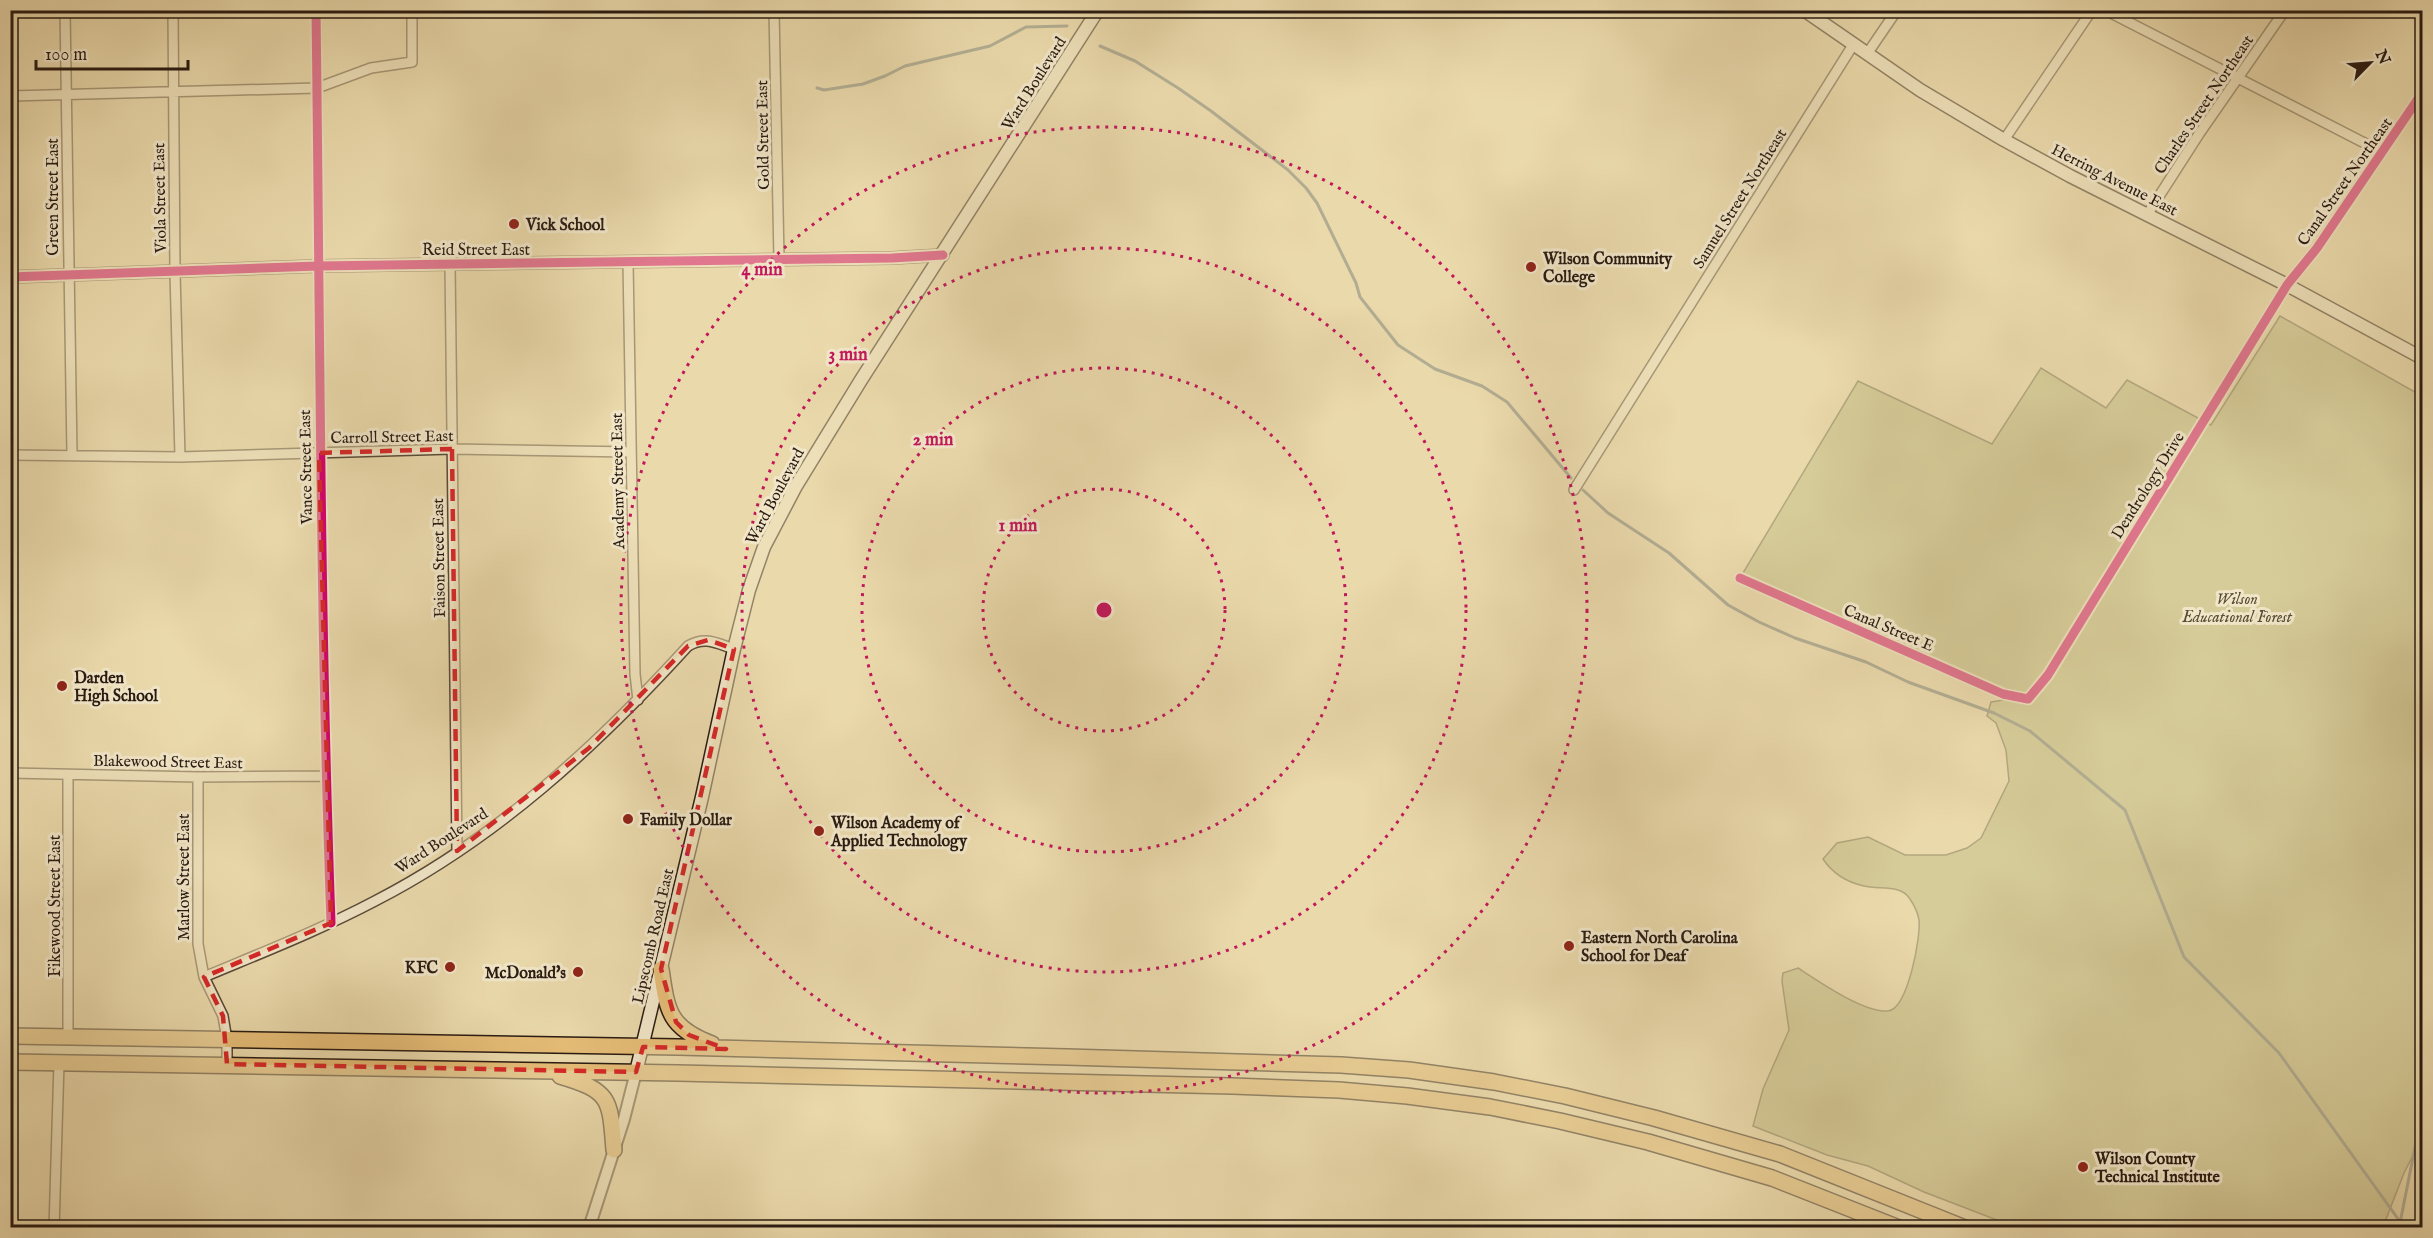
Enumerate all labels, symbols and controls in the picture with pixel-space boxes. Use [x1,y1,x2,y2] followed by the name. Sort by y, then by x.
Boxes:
[2151,31,2259,179] street label: Charles Street Northeast
[36,33,188,71] scale bar
[998,33,1072,135] street label: Ward Boulevard
[2340,33,2400,93] north arrow
[45,44,87,67] text: 100 m
[2369,46,2394,68] text: N
[753,79,775,190] street label: Gold Street East
[2294,114,2398,250] street label: Canal Street Northeast
[1689,125,1792,273] street label: Samuel Street Northeast
[44,138,64,256] street label: Green Street East
[2048,140,2181,221] street label: Herring Avenue East
[150,142,172,254] street label: Viola Street East
[525,216,605,236] place label: Vick School
[507,217,521,231] marker: Vick School
[422,241,531,261] street label: Reid Street East
[1542,250,1673,288] place label: Wilson Community College
[741,259,783,282] text: 4 min
[1524,260,1538,274] marker: Wilson Community College
[829,344,868,367] text: 3 min
[296,409,318,526] street label: Vance Street East
[608,412,630,550] street label: Academy Street East
[330,427,454,449] street label: Carroll Street East
[913,429,954,452] text: 2 min
[2108,429,2190,543] street label: Dendrology Drive
[742,445,810,549] street label: Ward Boulevard
[429,497,451,618] street label: Faison Street East
[999,515,1038,538] text: 1 min
[2181,590,2293,628] park label: Wilson Educational Forest
[1094,600,1114,620] centre of rings
[1840,601,1936,657] street label: Canal Street E
[74,669,158,707] place label: Darden High School
[55,679,69,693] marker: Darden High School
[93,752,243,774] street label: Blakewood Street East
[392,804,493,879] street label: Ward Boulevard
[640,811,732,831] place label: Family Dollar
[621,812,635,826] marker: Family Dollar
[175,813,195,940] street label: Marlow Street East
[830,814,968,852] place label: Wilson Academy of Applied Technology
[812,824,826,838] marker: Wilson Academy of Applied Technology
[46,834,66,977] street label: Fikewood Street East
[629,866,679,1006] street label: Lipscomb Road East
[1581,929,1739,967] place label: Eastern North Carolina School for Deaf
[1562,939,1576,953] marker: Eastern North Carolina School for Deaf
[405,959,439,979] place label: KFC
[443,960,457,974] marker: KFC
[485,964,566,984] place label: McDonald's
[571,965,585,979] marker: McDonald's
[2094,1150,2220,1188] place label: Wilson County Technical Institute
[2076,1160,2090,1174] marker: Wilson County Technical Institute

